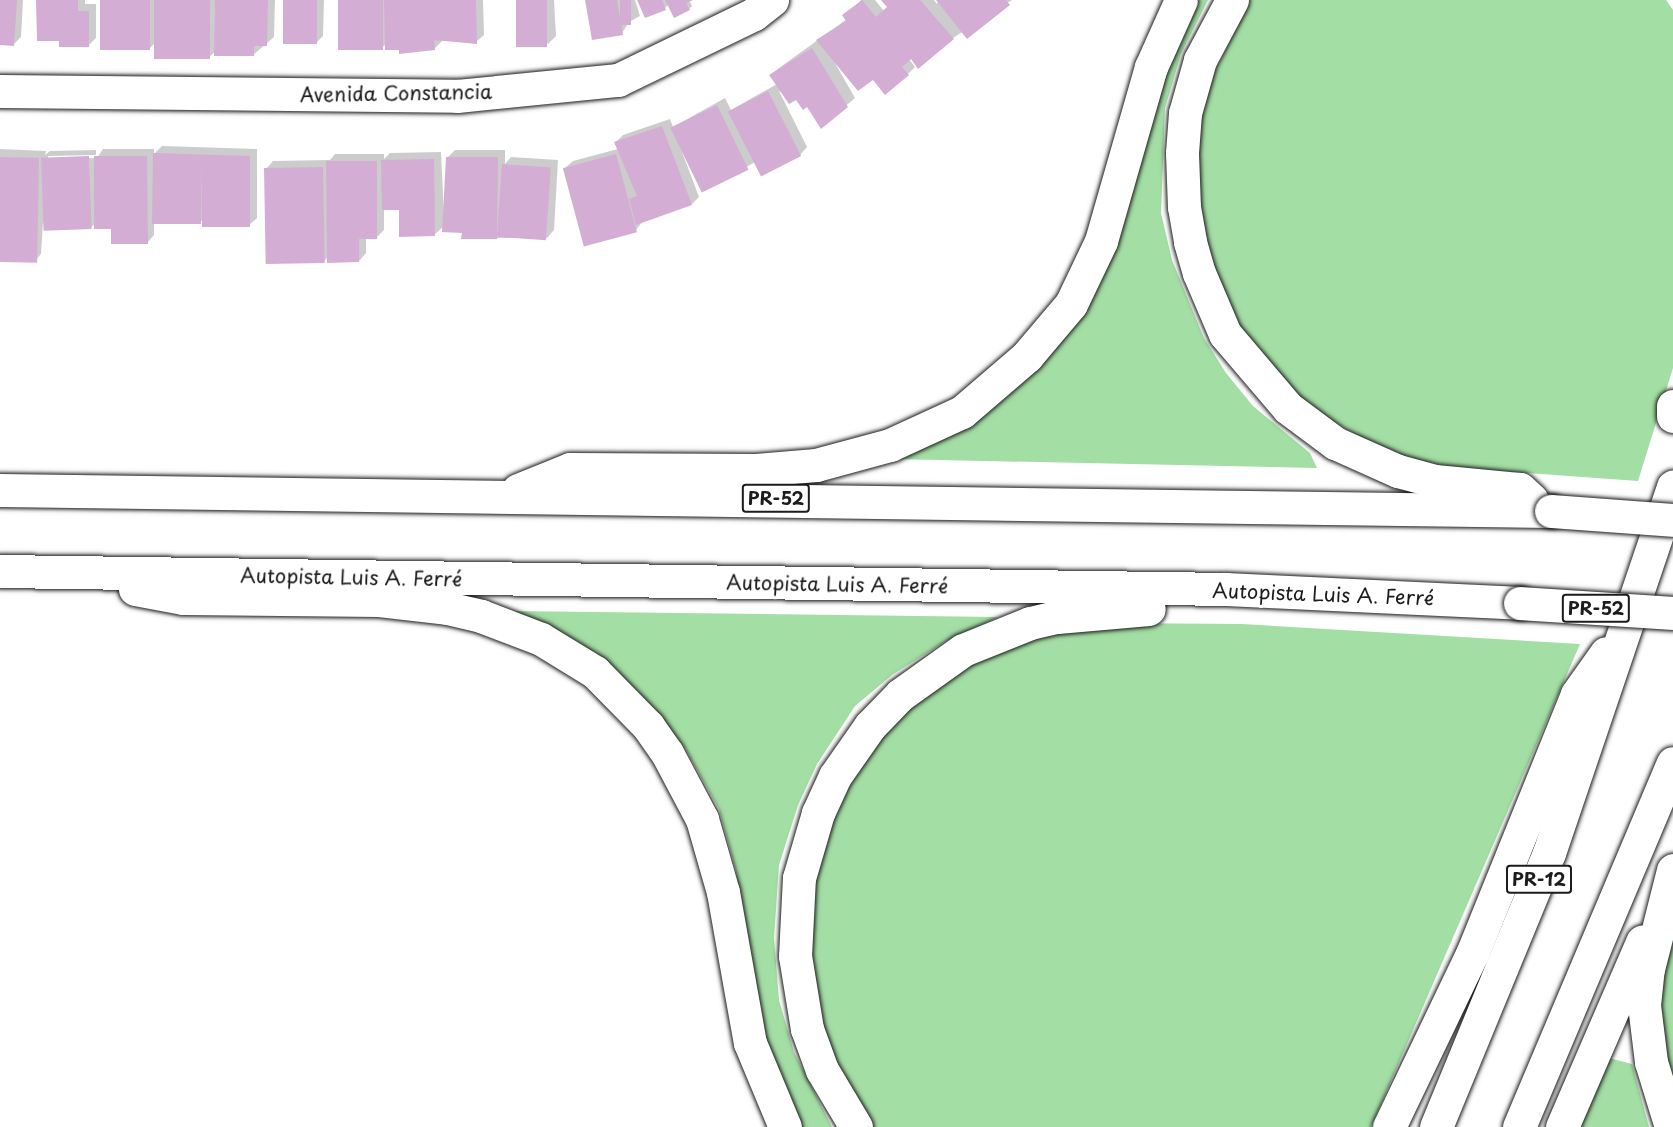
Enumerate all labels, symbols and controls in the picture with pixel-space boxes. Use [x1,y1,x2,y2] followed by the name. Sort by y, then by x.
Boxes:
[300,79,492,107] street label: Avenida Constancia
[742,483,810,513] road number: PR-52
[240,563,462,591] street label: Autopista Luis A. Ferré
[726,570,948,598] street label: Autopista Luis A. Ferré
[1212,578,1434,610] street label: Autopista Luis A. Ferré
[1562,593,1630,623] road number: PR-52
[1506,864,1572,894] road number: PR-12

